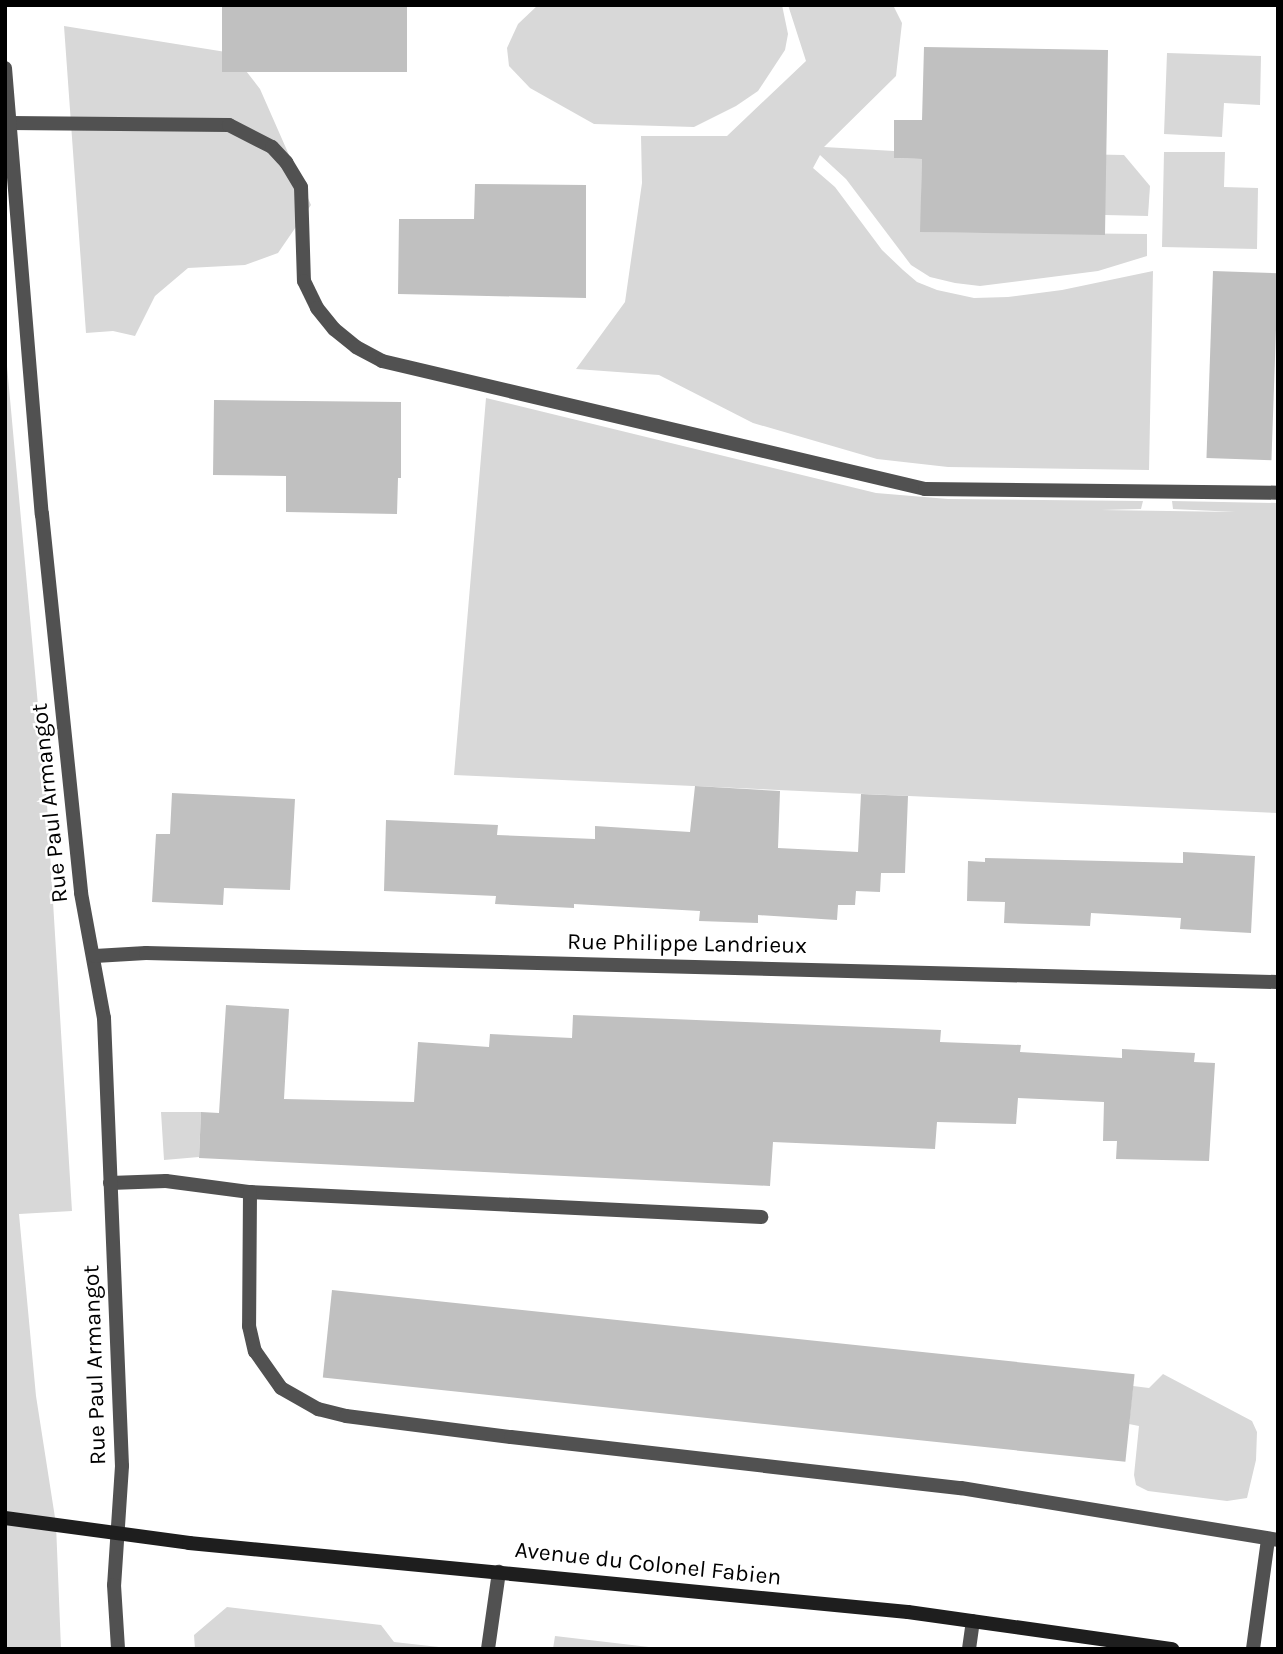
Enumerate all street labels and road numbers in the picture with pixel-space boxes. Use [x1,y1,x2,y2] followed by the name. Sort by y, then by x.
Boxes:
[26,702,74,904] street label: Rue Paul Armangot
[567,928,807,960] street label: Rue Philippe Landrieux
[78,1264,112,1466] street label: Rue Paul Armangot
[513,1536,783,1592] street label: Avenue du Colonel Fabien

